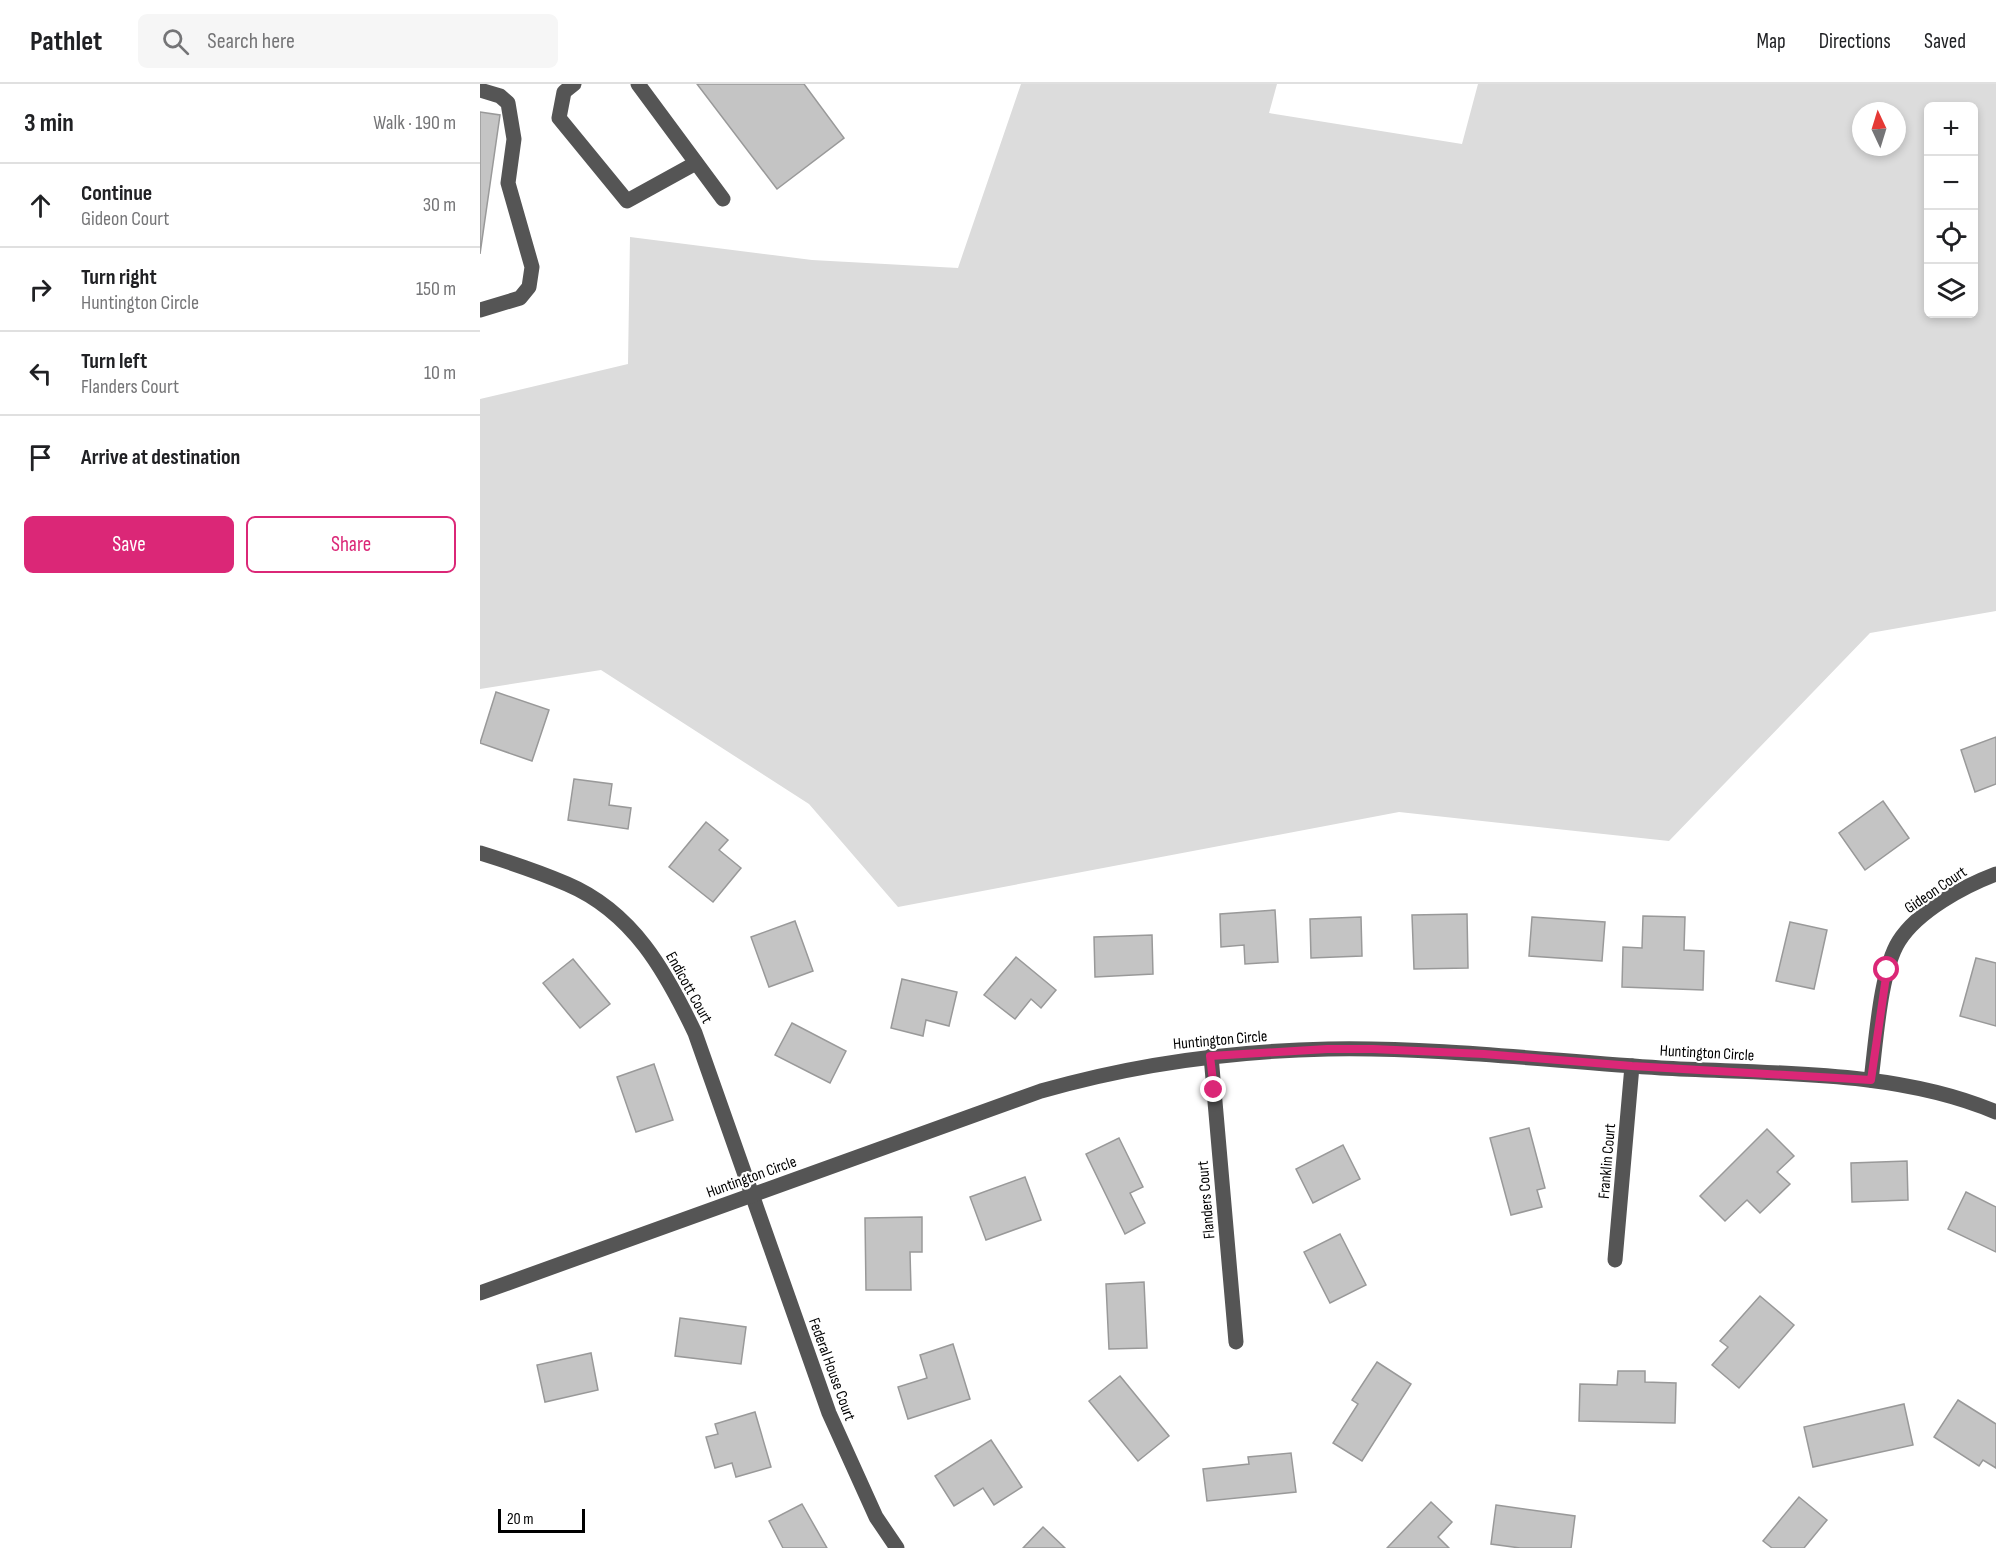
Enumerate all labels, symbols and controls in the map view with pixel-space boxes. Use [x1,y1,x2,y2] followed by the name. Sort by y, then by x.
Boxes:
[138,14,558,68] search box
[30,25,102,58] text: Pathlet
[159,25,192,58] icon: search
[207,28,295,55] text: Search here
[1756,29,1786,54] text: Map
[1819,29,1891,54] text: Directions
[1924,29,1966,54] text: Saved
[1852,102,1906,156] north arrow
[1924,102,1978,318] map controls
[1924,102,1978,156] button: +
[24,108,74,139] text: 3 min
[373,111,456,135] text: Walk · 190 m
[1924,156,1978,210] button: −
[81,180,152,207] text: Continue
[24,189,57,222] icon: ahead
[423,193,456,217] text: 30 m
[81,207,169,231] text: Gideon Court
[1924,210,1978,264] button: locate
[81,264,157,291] text: Turn right
[1924,264,1978,318] button: layers
[24,273,57,306] icon: right
[416,277,456,301] text: 150 m
[81,291,199,315] text: Huntington Circle
[81,348,147,375] text: Turn left
[24,357,57,390] icon: left
[424,361,456,385] text: 10 m
[81,375,179,399] text: Flanders Court
[24,441,57,474] icon: arrive
[81,444,240,471] text: Arrive at destination
[24,516,234,573] button: Save
[246,516,456,573] button: Share
[1901,863,1971,918] street label: Gideon Court
[661,949,716,1027] street label: Endicott Court
[1873,956,1899,982] route start
[1172,1027,1268,1054] street label: Huntington Circle
[1659,1042,1755,1065] street label: Huntington Circle
[1200,1076,1226,1102] route end
[1595,1122,1620,1200] street label: Franklin Court
[704,1152,799,1202] street label: Huntington Circle
[1194,1160,1219,1240] street label: Flanders Court
[804,1315,859,1424] street label: Federal House Court
[498,1506,585,1534] scale bar
[507,1510,534,1529] text: 20 m

